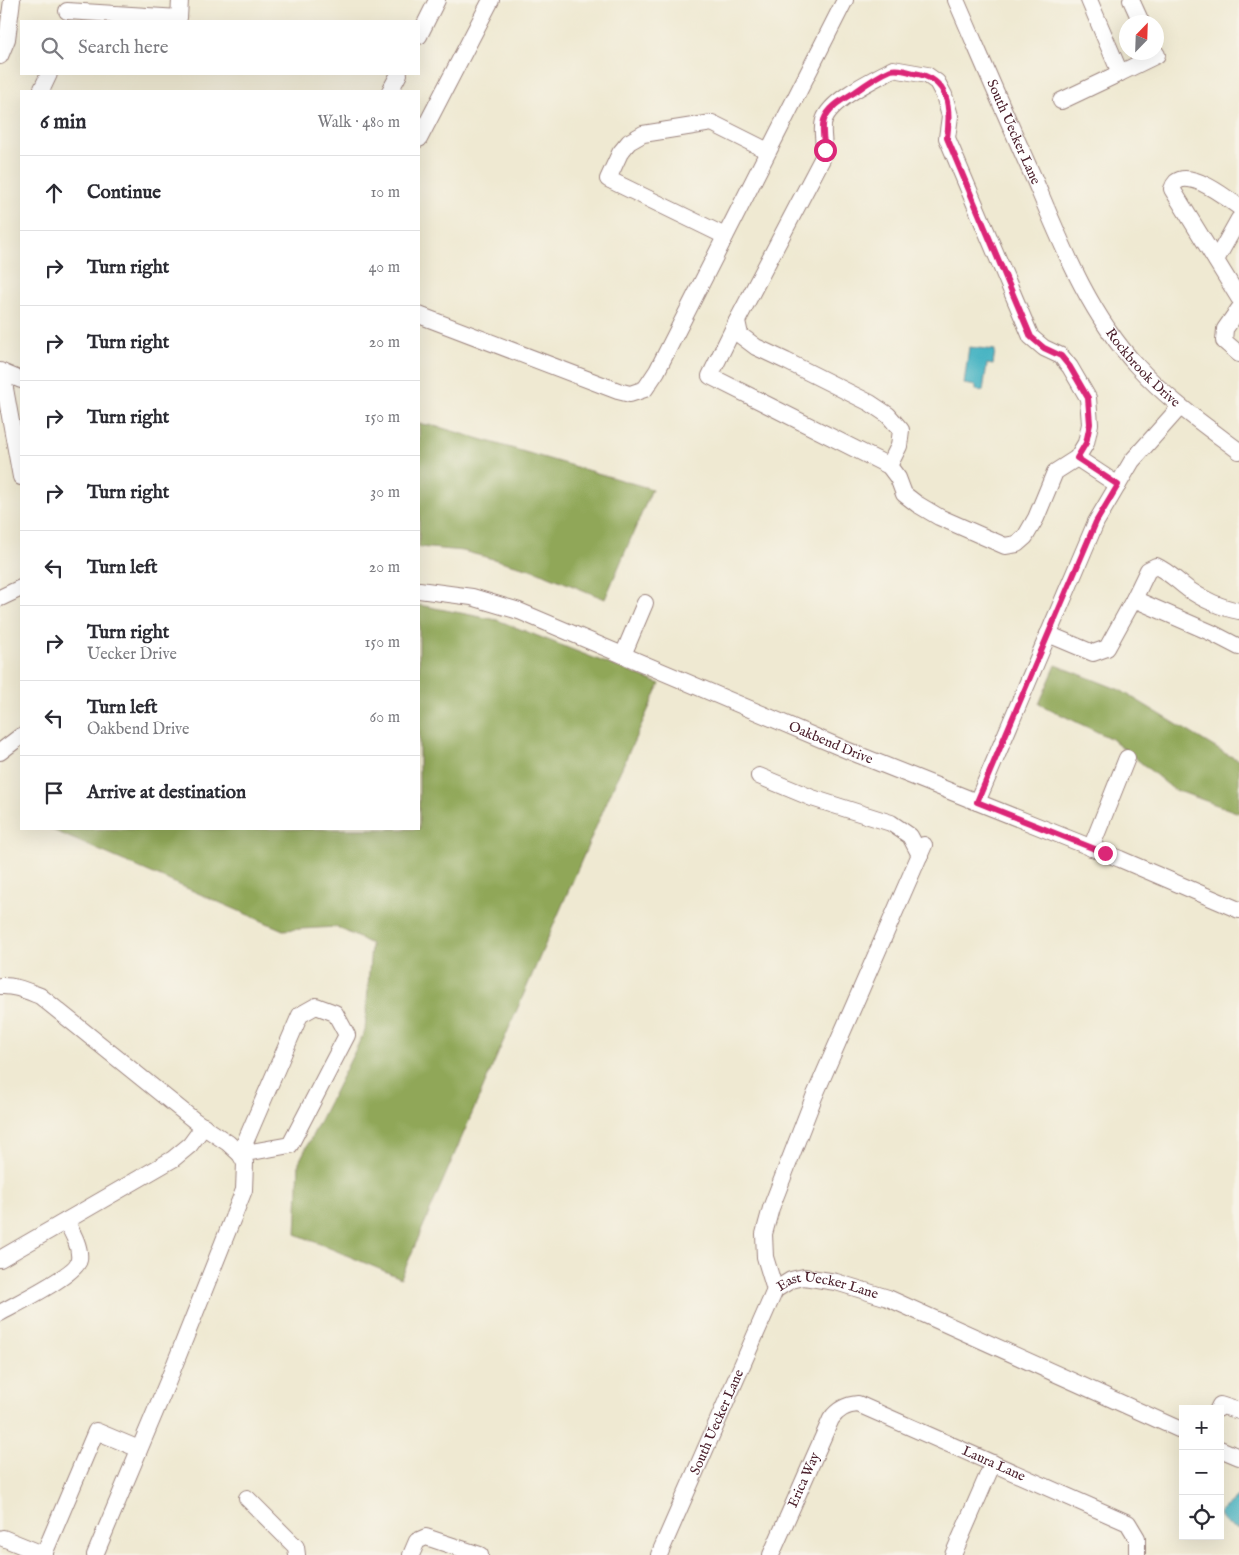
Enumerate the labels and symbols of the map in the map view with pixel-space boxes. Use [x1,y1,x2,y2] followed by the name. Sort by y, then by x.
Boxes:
[1119,15,1164,60] north arrow
[982,77,1045,188] street label: South Uecker Lane
[814,139,837,162] route start
[1101,325,1184,412] street label: Rockbrook Drive
[786,717,876,769] street label: Oakbend Drive
[1094,842,1117,865] route end
[773,1268,881,1304] street label: East Uecker Lane
[686,1366,748,1478] street label: South Uecker Lane
[959,1442,1029,1486] street label: Laura Lane
[784,1449,824,1511] street label: Erica Way

